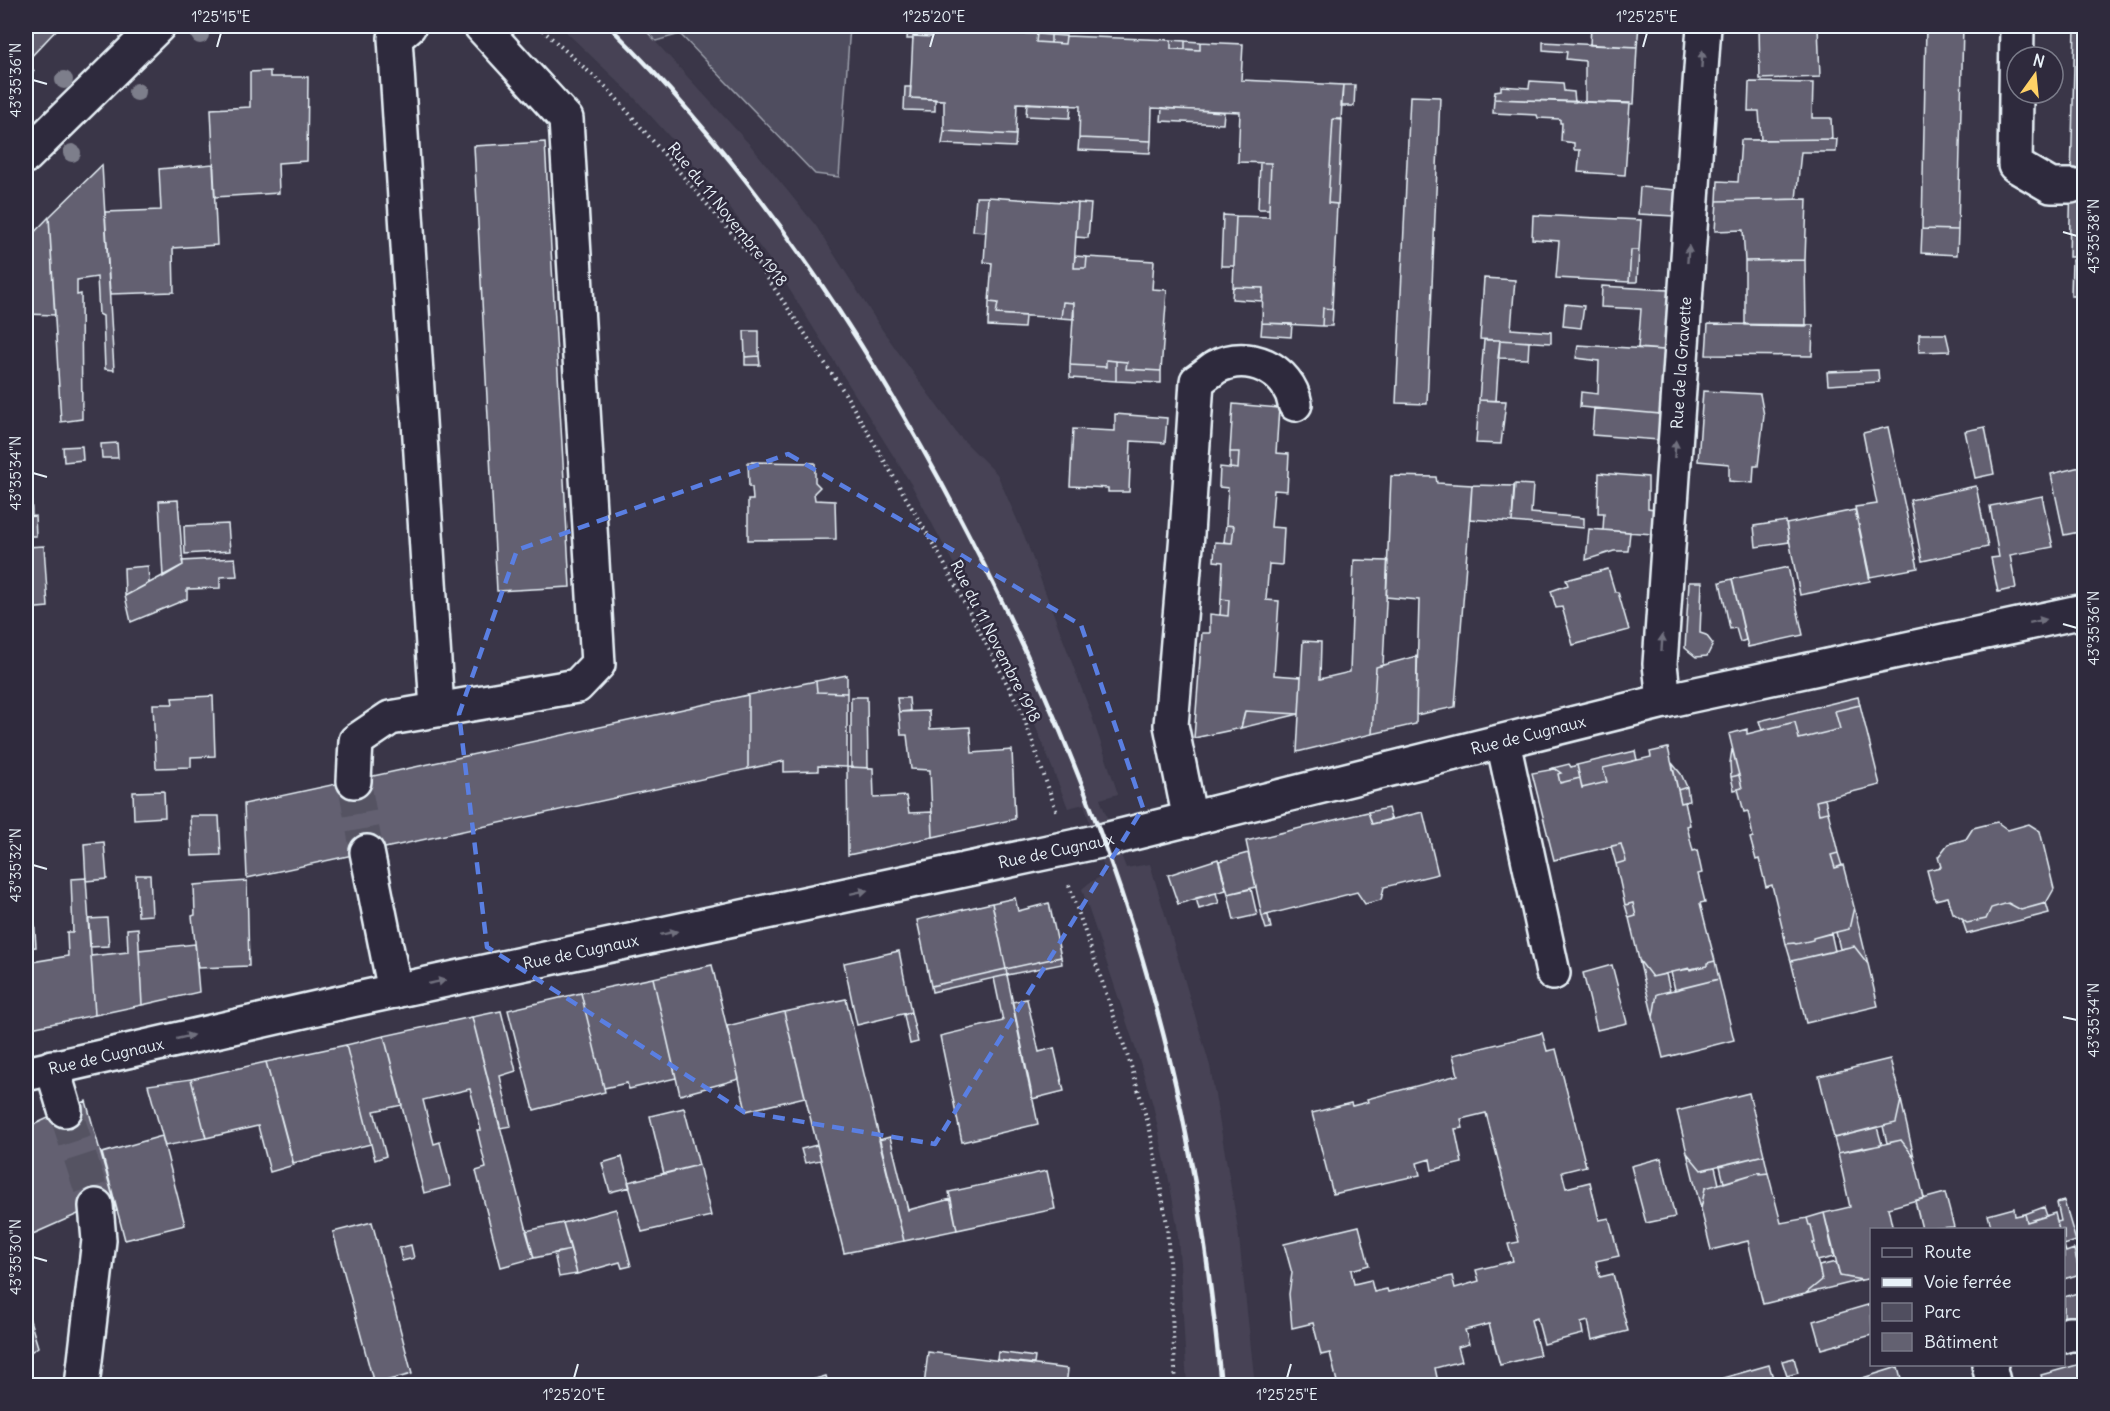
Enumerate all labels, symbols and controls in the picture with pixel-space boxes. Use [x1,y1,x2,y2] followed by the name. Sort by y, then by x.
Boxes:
[191,7,251,26] text: 1°25'15"E
[903,7,966,26] text: 1°25'20"E
[1616,7,1678,26] text: 1°25'25"E
[6,43,25,117] text: 43°35'36"N
[2005,45,2065,105] north arrow
[2031,49,2047,72] text: N
[1697,50,1706,69] one-way arrow
[664,138,792,290] street label: Rue du 11 Novembre 1918
[2084,199,2103,273] text: 43°35'38"N
[1684,244,1693,263] one-way arrow
[1666,296,1695,430] street label: Rue de la Gravette
[6,436,25,510] text: 43°35'34"N
[1670,439,1680,458] one-way arrow
[946,556,1046,726] street label: Rue du 11 Novembre 1918
[2084,591,2103,665] text: 43°35'36"N
[2029,616,2048,625] one-way arrow
[1657,634,1666,653] one-way arrow
[1469,711,1588,759] street label: Rue de Cugnaux
[6,828,25,902] text: 43°35'32"N
[996,828,1116,872] street label: Rue de Cugnaux
[850,887,869,896] one-way arrow
[659,928,678,937] one-way arrow
[521,929,640,973] street label: Rue de Cugnaux
[428,977,447,986] one-way arrow
[2084,983,2103,1057] text: 43°35'34"N
[176,1032,194,1042] one-way arrow
[46,1033,166,1079] street label: Rue de Cugnaux
[6,1219,25,1295] text: 43°35'30"N
[1870,1228,2065,1366] legend
[1924,1240,1972,1263] text: Route
[1924,1270,2011,1293] text: Voie ferrée
[1924,1300,1961,1323] text: Parc
[1924,1330,1998,1353] text: Bâtiment
[543,1385,606,1404] text: 1°25'20"E
[1256,1385,1318,1404] text: 1°25'25"E

